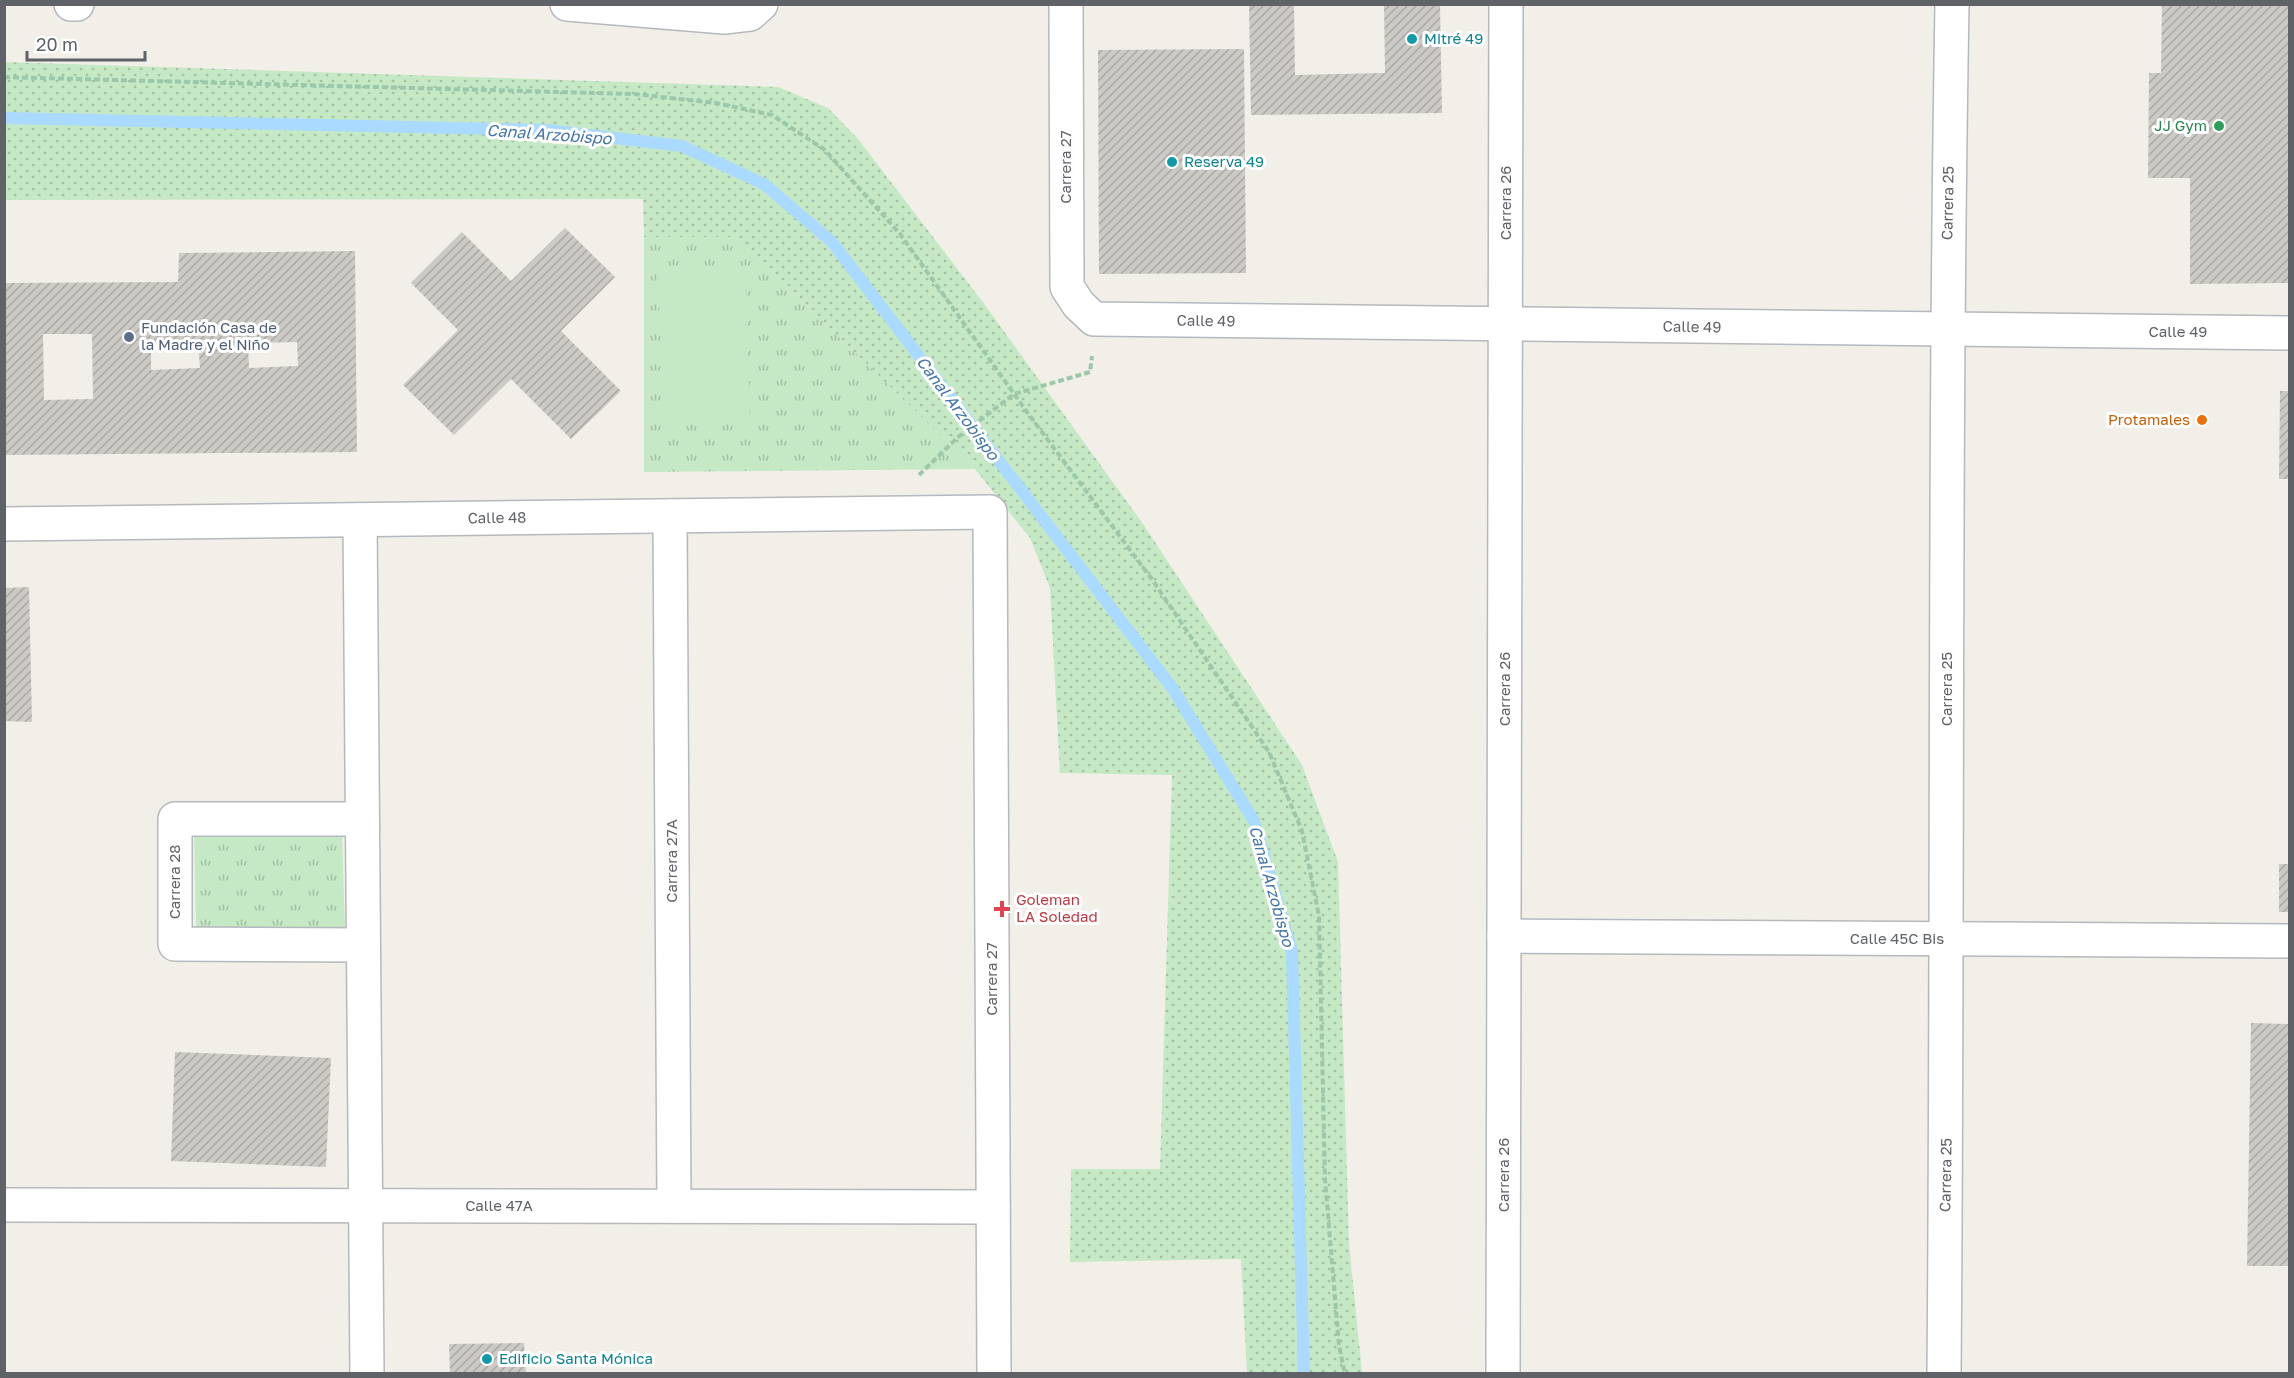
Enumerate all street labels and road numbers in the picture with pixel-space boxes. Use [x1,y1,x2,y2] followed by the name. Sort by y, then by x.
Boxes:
[1056,130,1074,204] street label: Carrera 27
[1496,166,1514,240] street label: Carrera 26
[1937,166,1957,240] street label: Carrera 25
[1176,310,1236,330] street label: Calle 49
[1662,316,1722,336] street label: Calle 49
[2149,322,2207,340] street label: Calle 49
[467,507,527,527] street label: Calle 48
[1495,652,1513,726] street label: Carrera 26
[1937,652,1955,726] street label: Carrera 25
[662,819,680,903] street label: Carrera 27A
[165,845,183,919] street label: Carrera 28
[1850,929,1944,947] street label: Calle 45C Bis
[982,942,1000,1016] street label: Carrera 27
[1494,1138,1512,1212] street label: Carrera 26
[1935,1138,1955,1212] street label: Carrera 25
[465,1196,533,1214] street label: Calle 47A

